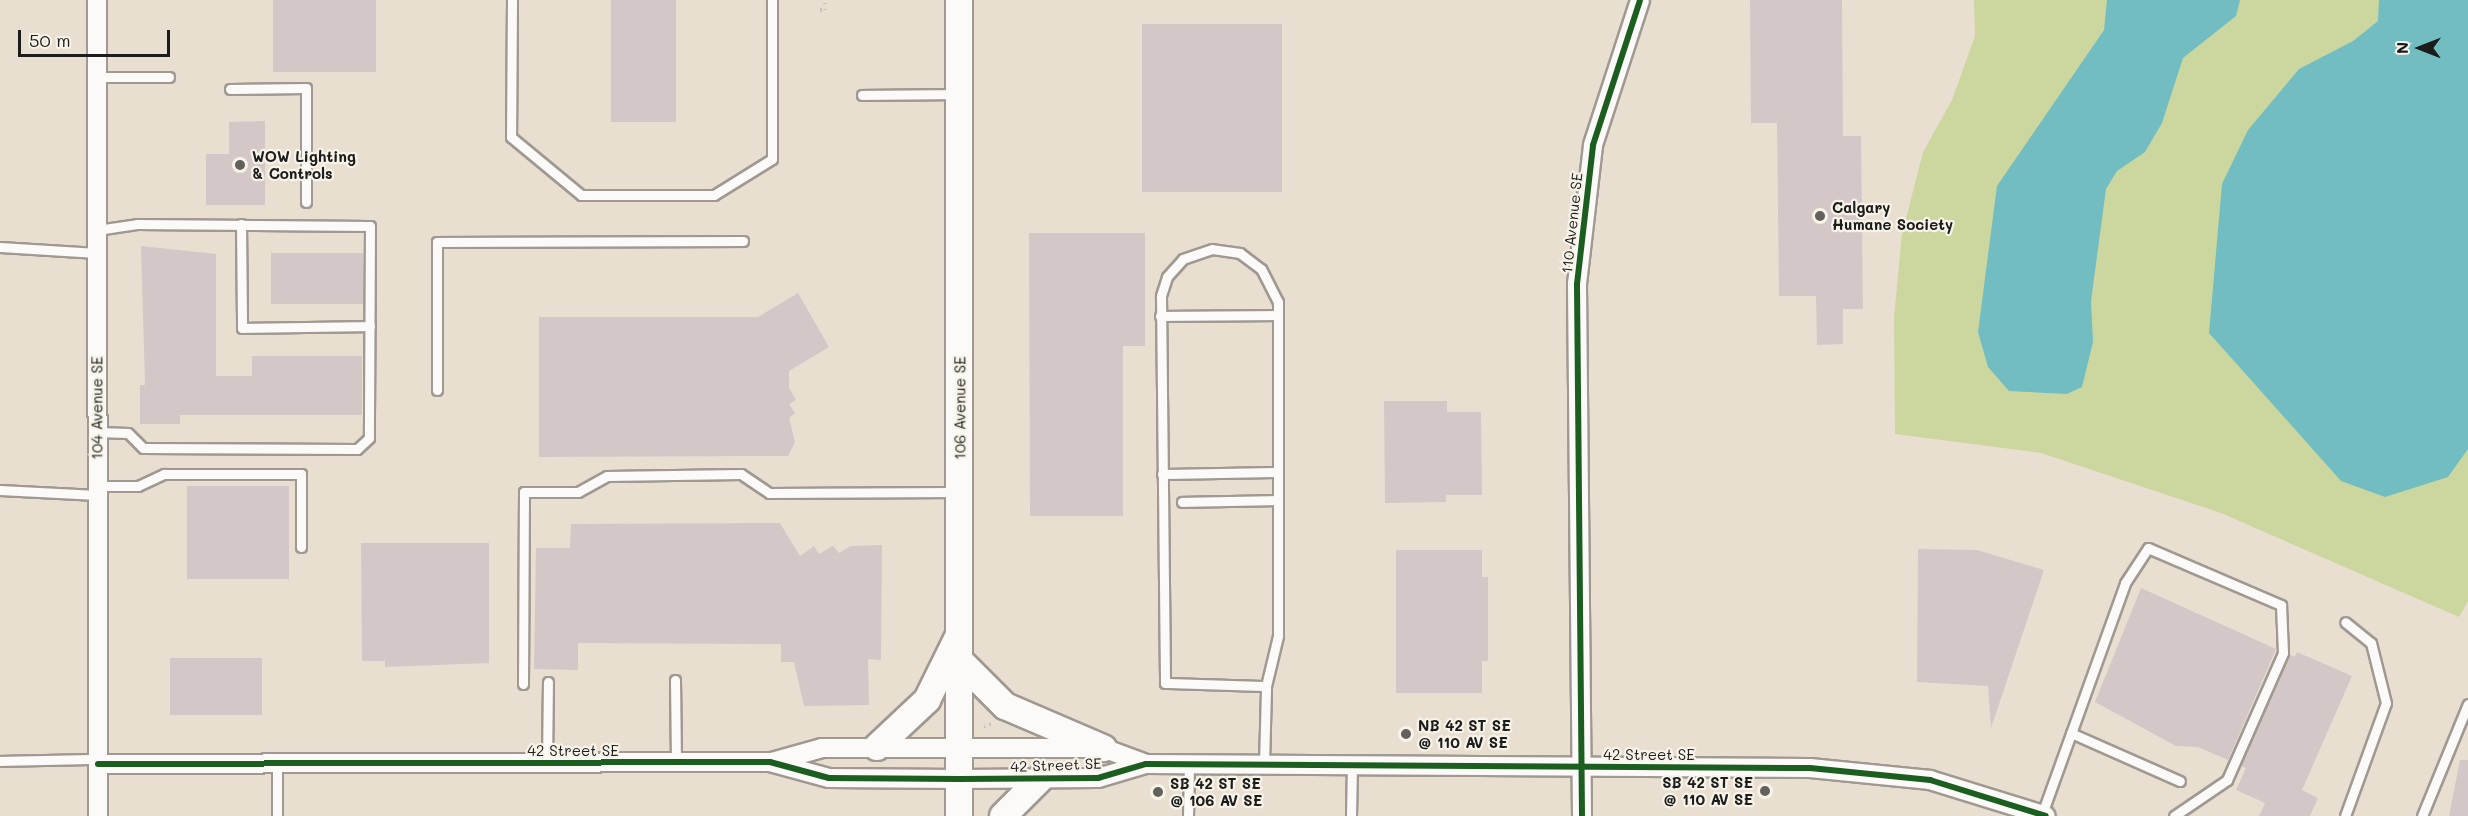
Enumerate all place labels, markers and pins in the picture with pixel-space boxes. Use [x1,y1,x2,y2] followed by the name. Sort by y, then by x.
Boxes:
[252,147,356,182] place label: WOW Lighting & Controls
[233,158,247,172] marker: WOW Lighting & Controls
[1832,198,1953,233] place label: Calgary Humane Society
[1813,209,1827,223] marker: Calgary Humane Society
[1418,716,1511,751] place label: NB 42 ST SE @ 110 AV SE
[1399,727,1413,741] marker: NB 42 ST SE @ 110 AV SE
[1662,773,1753,808] place label: SB 42 ST SE @ 110 AV SE
[1170,774,1262,809] place label: SB 42 ST SE @ 106 AV SE
[1758,784,1772,798] marker: SB 42 ST SE @ 110 AV SE
[1151,785,1165,799] marker: SB 42 ST SE @ 106 AV SE

